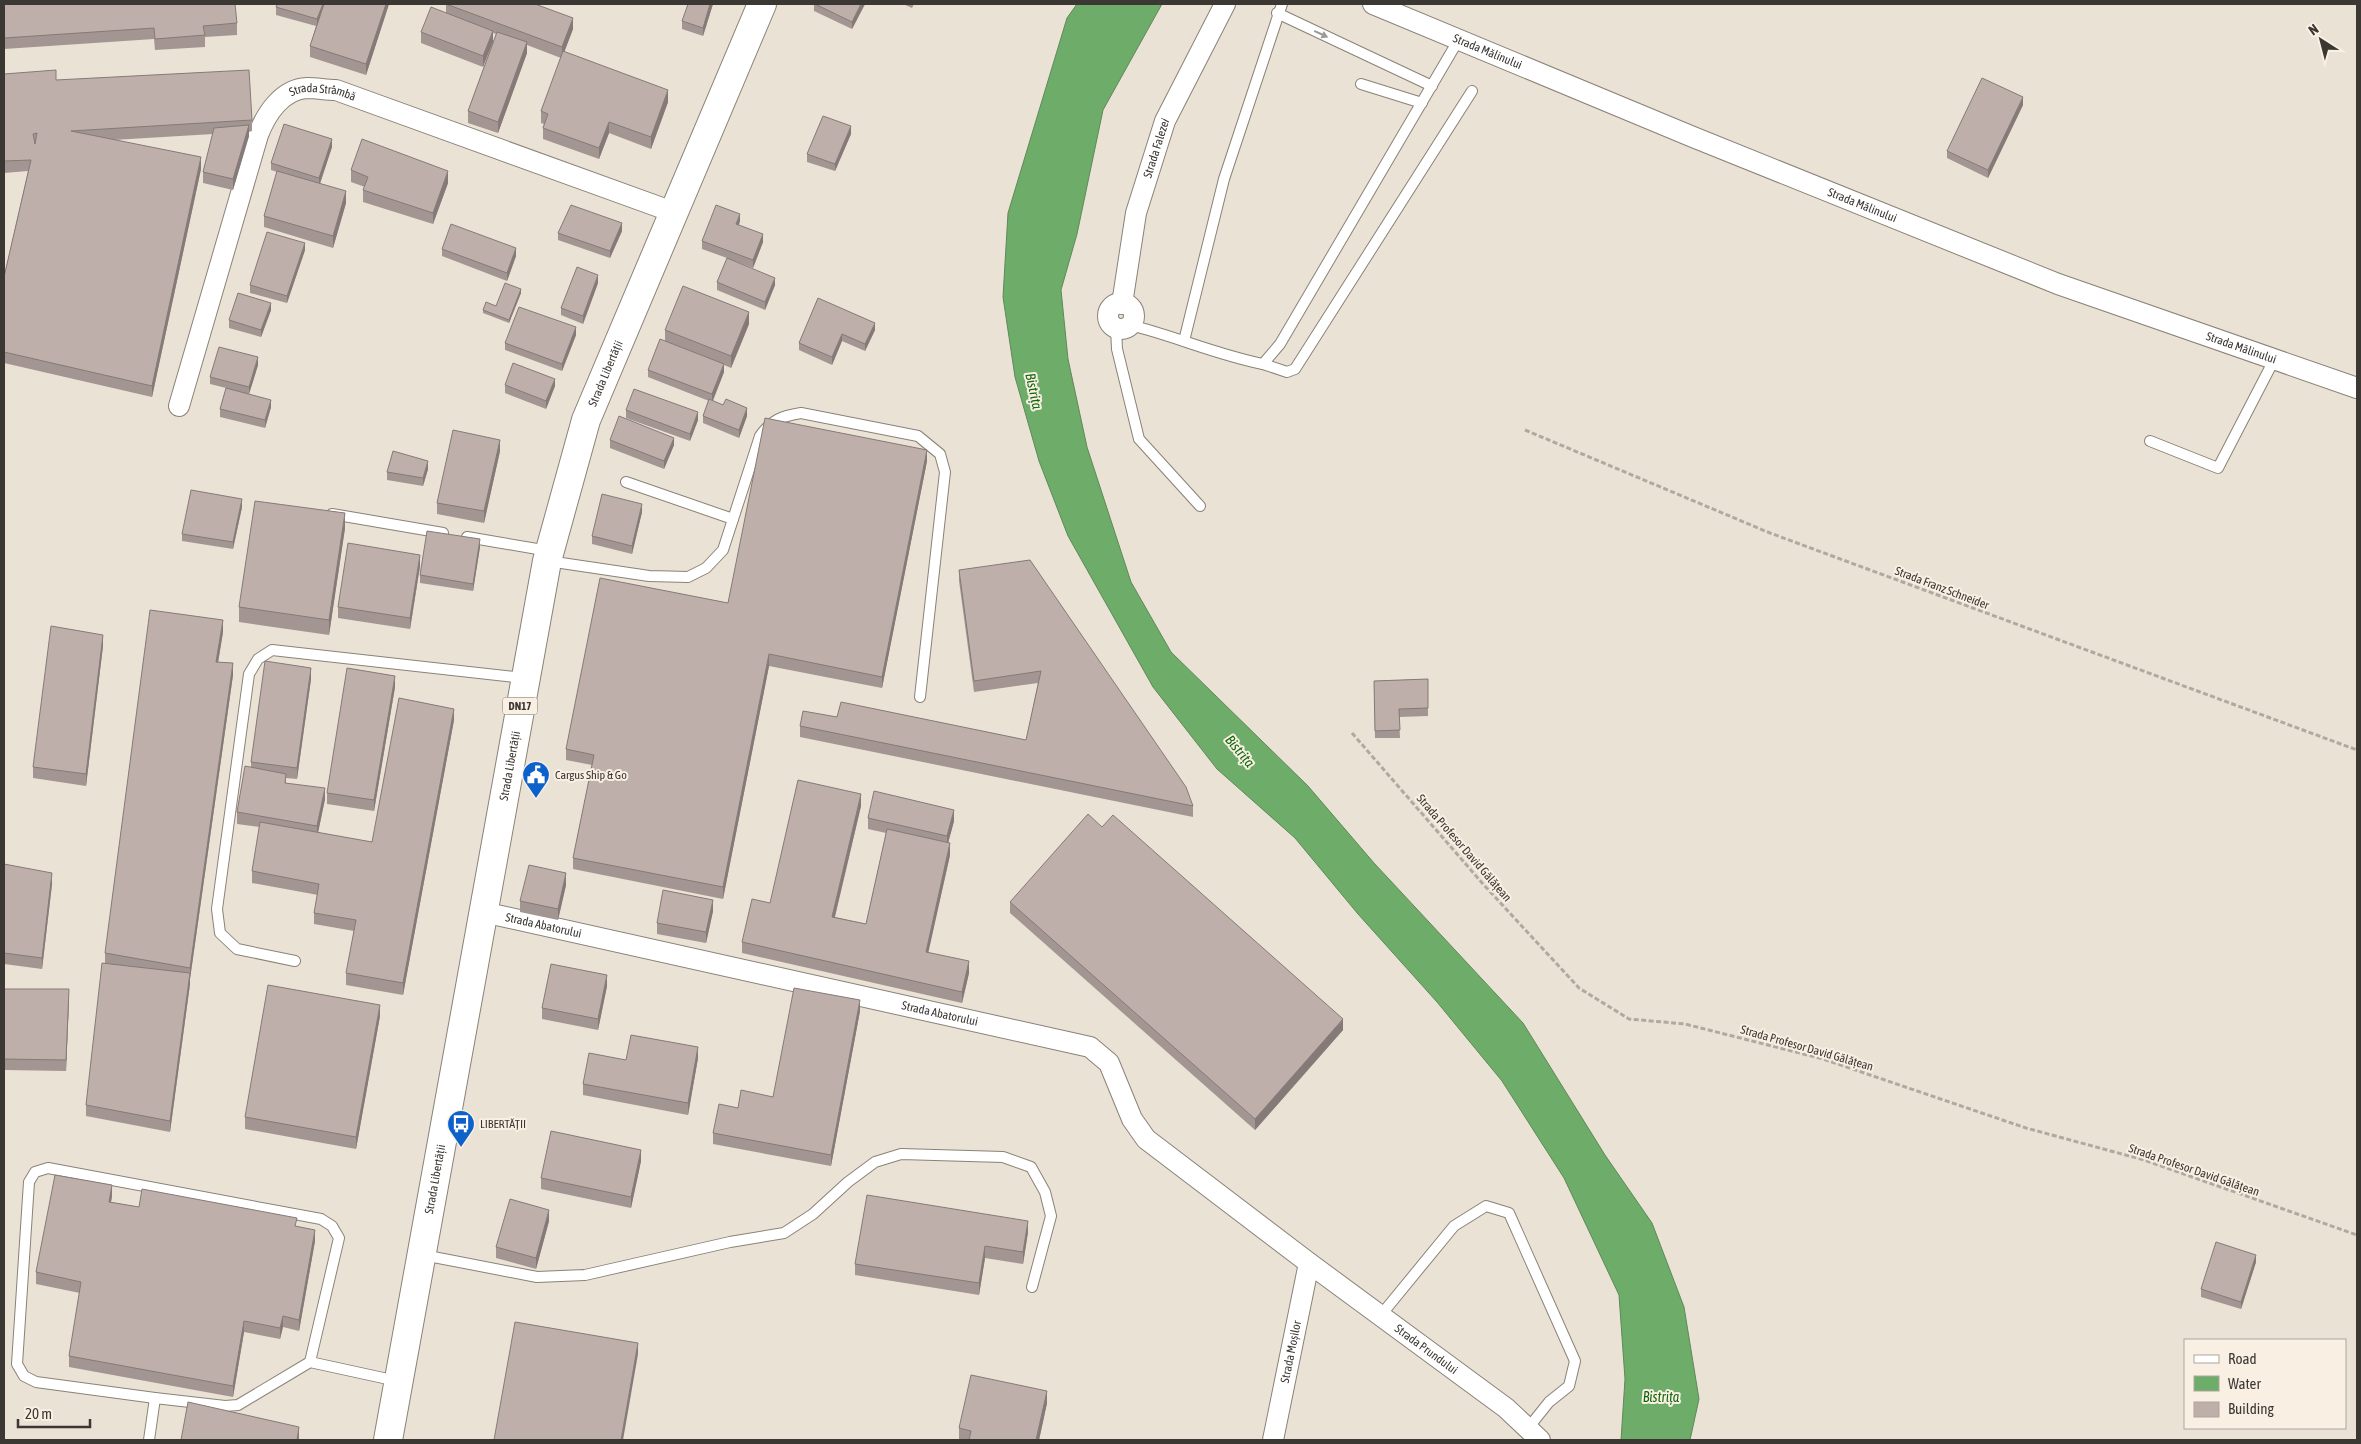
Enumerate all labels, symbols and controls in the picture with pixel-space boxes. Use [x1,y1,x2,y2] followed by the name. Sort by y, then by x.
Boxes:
[2296,15,2346,65] north arrow
[2305,21,2321,38] text: N
[1314,30,1328,38] one-way arrow
[1451,31,1524,72] street label: Strada Mălinului
[287,81,358,104] street label: Strada Strâmbă
[1140,116,1172,180] street label: Strada Falezei
[1826,185,1899,225] street label: Strada Mălinului
[2204,329,2278,366] street label: Strada Mălinului
[585,338,626,409] street label: Strada Libertății
[1022,371,1046,411] water label: Bistrița
[1893,564,1991,613] street label: Strada Franz Schneider
[502,698,538,714] road number: DN17
[497,730,523,802] street label: Strada Libertății
[1222,732,1258,771] water label: Bistrița
[521,760,551,799] public building icon: Cargus Ship & Go
[555,768,627,782] place label: Cargus Ship & Go
[1414,792,1514,904] street label: Strada Profesor David Gălățean
[504,910,583,941] street label: Strada Abatorului
[900,998,979,1029] street label: Strada Abatorului
[1739,1022,1875,1074] street label: Strada Profesor David Gălățean
[446,1109,476,1148] bus stop icon: LIBERTĂȚII
[480,1117,526,1131] place label: LIBERTĂȚII
[2127,1141,2261,1199] street label: Strada Profesor David Gălățean
[422,1143,448,1215] street label: Strada Libertății
[1278,1319,1304,1384] street label: Strada Moșilor
[1392,1322,1460,1377] street label: Strada Prundului
[2184,1339,2346,1429] legend
[2228,1350,2257,1367] text: Road
[2228,1375,2261,1392] text: Water
[1643,1389,1680,1405] water label: Bistrița
[18,1396,90,1428] scale bar
[2228,1400,2274,1417] text: Building
[25,1405,52,1422] text: 20 m

